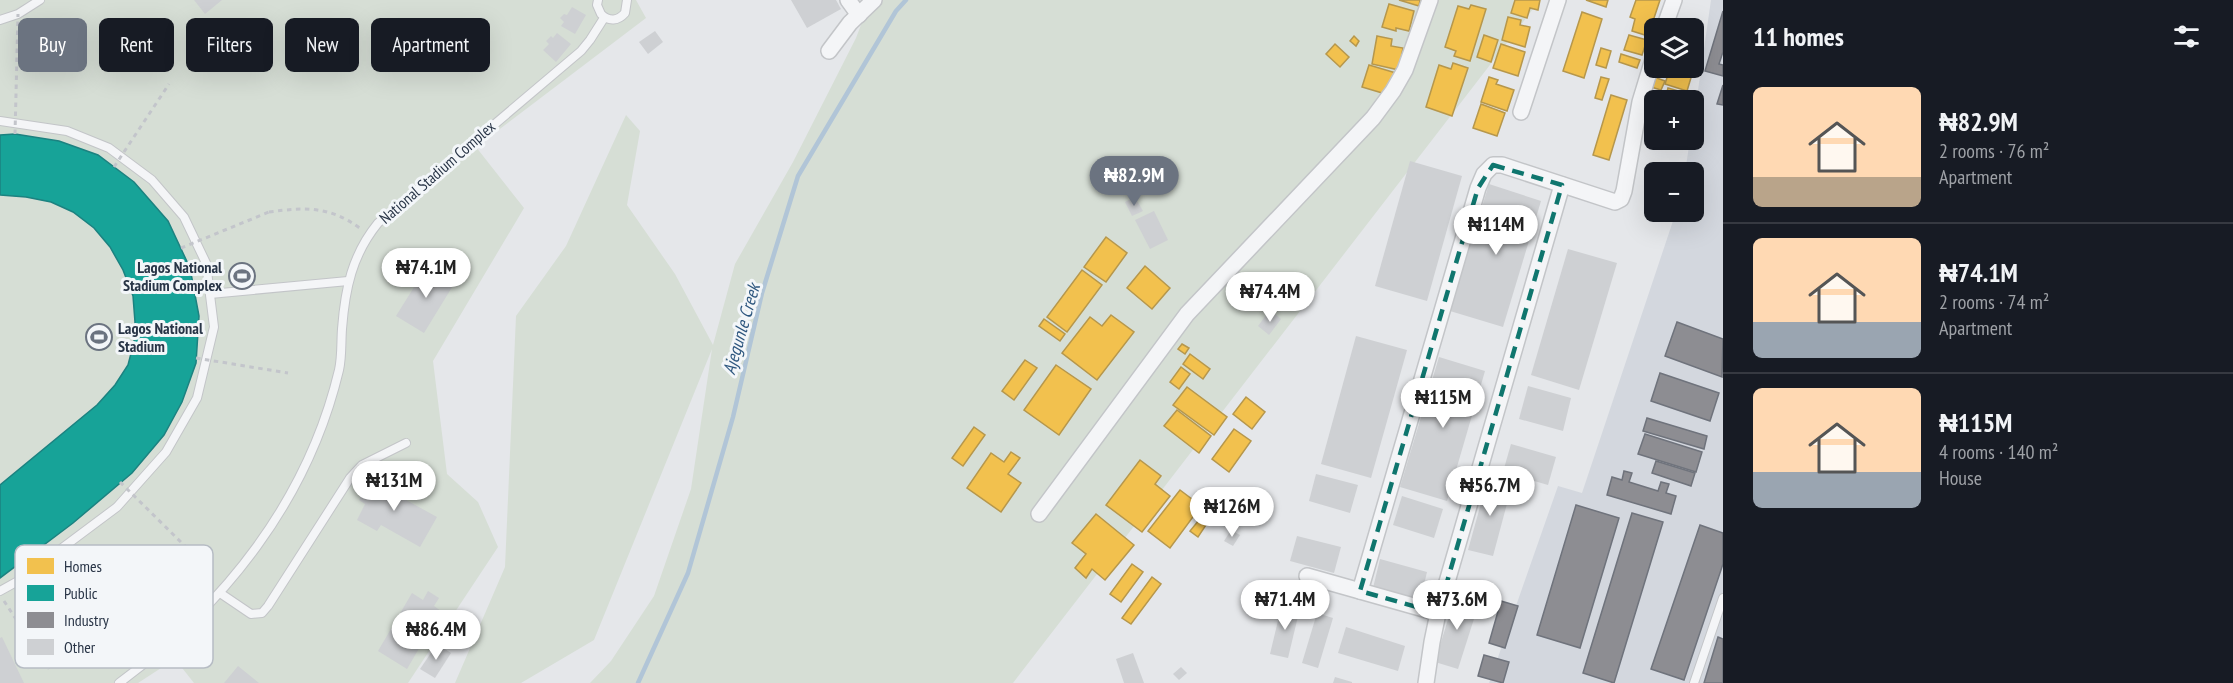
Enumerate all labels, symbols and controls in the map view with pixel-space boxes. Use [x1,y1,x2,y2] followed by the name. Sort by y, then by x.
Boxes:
[18,18,87,72] chip: Buy
[99,18,174,72] chip: Rent
[186,18,273,72] chip: Filters
[285,18,359,72] chip: New
[371,18,490,72] chip: Apartment
[1644,18,1704,222] map controls
[1644,18,1704,78] button: layers
[1753,20,1844,53] text: 11 homes
[2170,20,2203,53] icon: filters
[1644,90,1704,150] button: +
[1939,105,2018,138] text: ₦82.9M
[1801,111,1873,183] icon: home
[375,116,499,228] street label: National Stadium Complex
[1939,138,2049,164] text: 2 rooms · 76 m²
[1085,156,1183,207] pin: ₦82.9M
[1104,162,1164,188] text: ₦82.9M
[1644,162,1704,222] button: −
[1939,164,2012,190] text: Apartment
[1454,205,1538,256] pin: ₦114M
[1468,211,1524,237] text: ₦114M
[377,248,475,299] pin: ₦74.1M
[396,254,456,280] text: ₦74.1M
[1939,256,2018,289] text: ₦74.1M
[123,257,222,295] place label: Lagos National Stadium Complex
[227,261,257,291] sports icon: Lagos National Stadium Complex
[1801,262,1873,334] icon: home
[1221,272,1319,323] pin: ₦74.4M
[1240,278,1300,304] text: ₦74.4M
[717,279,765,377] water label: Ajegunle Creek
[1939,289,2049,315] text: 2 rooms · 74 m²
[1939,315,2012,341] text: Apartment
[118,318,203,356] place label: Lagos National Stadium
[84,322,114,352] sports icon: Lagos National Stadium
[1401,378,1485,429] pin: ₦115M
[1415,384,1471,410] text: ₦115M
[1939,406,2012,439] text: ₦115M
[1801,412,1873,484] icon: home
[1939,439,2058,465] text: 4 rooms · 140 m²
[352,461,436,512] pin: ₦131M
[1939,465,1982,491] text: House
[1441,466,1539,517] pin: ₦56.7M
[366,467,422,493] text: ₦131M
[1460,472,1520,498] text: ₦56.7M
[1190,487,1274,538] pin: ₦126M
[1204,493,1260,519] text: ₦126M
[15,545,213,668] legend
[64,556,102,576] text: Homes
[1236,580,1334,631] pin: ₦71.4M
[1408,580,1506,631] pin: ₦73.6M
[64,583,98,603] text: Public
[1255,586,1315,612] text: ₦71.4M
[1427,586,1487,612] text: ₦73.6M
[64,610,109,630] text: Industry
[387,610,485,661] pin: ₦86.4M
[406,616,466,642] text: ₦86.4M
[64,637,96,657] text: Other

